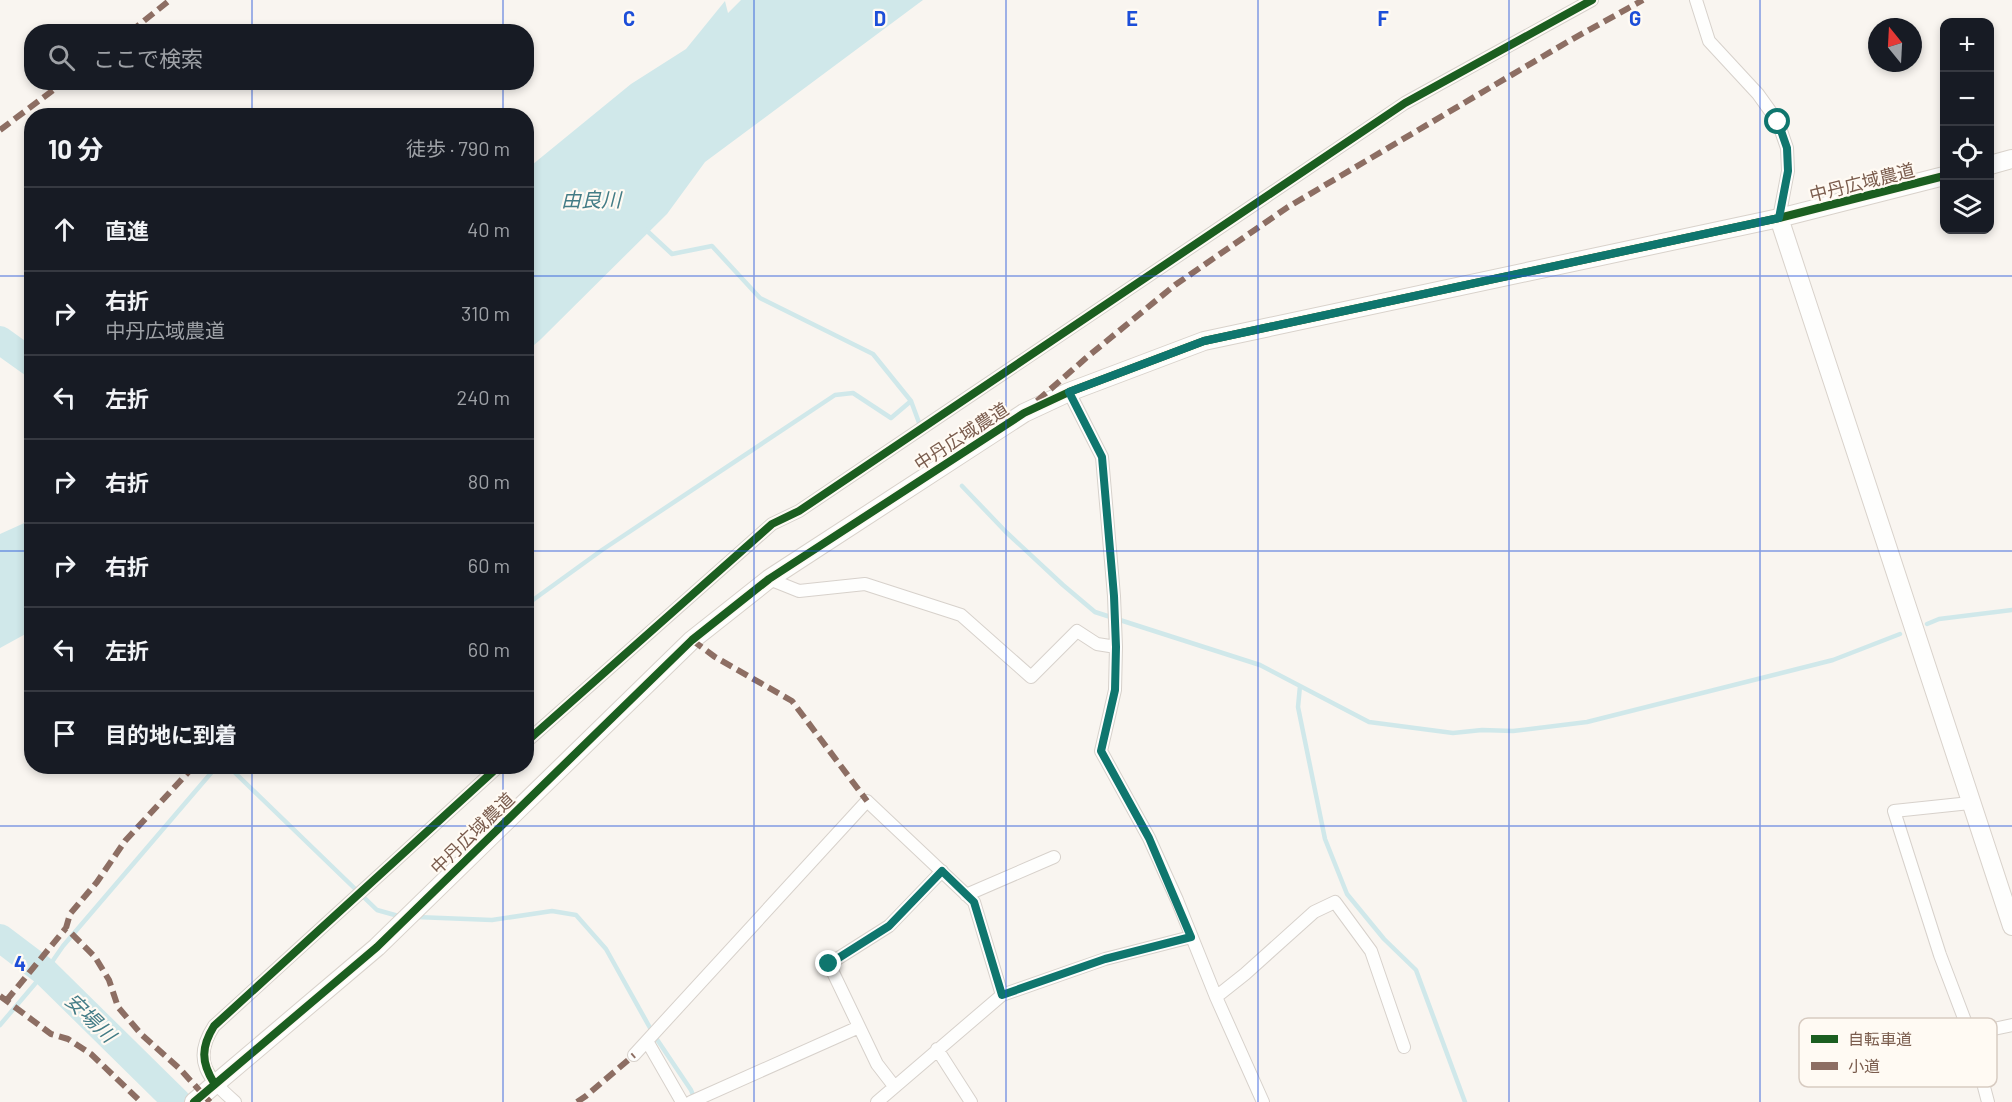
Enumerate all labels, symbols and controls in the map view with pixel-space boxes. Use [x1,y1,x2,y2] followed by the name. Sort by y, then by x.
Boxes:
[623,6,635,30] text: C
[874,6,886,30] text: D
[1126,6,1138,30] text: E
[1377,6,1389,30] text: F
[1629,6,1641,30] text: G
[1868,18,1922,72] north arrow
[1940,18,1994,234] map controls
[1940,18,1994,72] button: +
[24,24,534,90] search box
[45,41,78,74] icon: search
[93,45,203,71] text: ここで検索
[1940,72,1994,126] button: −
[1764,108,1790,134] route start
[1940,126,1994,180] button: locate
[48,133,103,164] text: 10 分
[406,136,510,160] text: 徒歩 · 790 m
[1807,158,1917,206] street label: 中丹広域農道
[1940,180,1994,234] button: layers
[561,187,623,211] water label: 由良川
[48,213,81,246] icon: ahead
[105,217,149,243] text: 直進
[467,217,510,241] text: 40 m
[105,287,149,313] text: 右折
[48,297,81,330] icon: right
[461,301,510,325] text: 310 m
[105,318,225,342] text: 中丹広域農道
[48,381,81,414] icon: left
[105,385,149,411] text: 左折
[456,385,510,409] text: 240 m
[910,397,1012,475] street label: 中丹広域農道
[48,465,81,498] icon: right
[105,469,149,495] text: 右折
[468,469,510,493] text: 80 m
[48,549,81,582] icon: right
[105,553,149,579] text: 右折
[468,553,510,577] text: 60 m
[48,633,81,666] icon: left
[105,637,149,663] text: 左折
[468,637,510,661] text: 60 m
[48,717,81,750] icon: arrive
[105,721,237,747] text: 目的地に到着
[426,788,518,878] street label: 中丹広域農道
[815,950,841,976] route end
[14,951,26,975] text: 4
[61,988,122,1048] water label: 安場川
[1799,1018,1997,1087] legend
[1848,1029,1912,1048] text: 自転車道
[1848,1056,1880,1075] text: 小道

